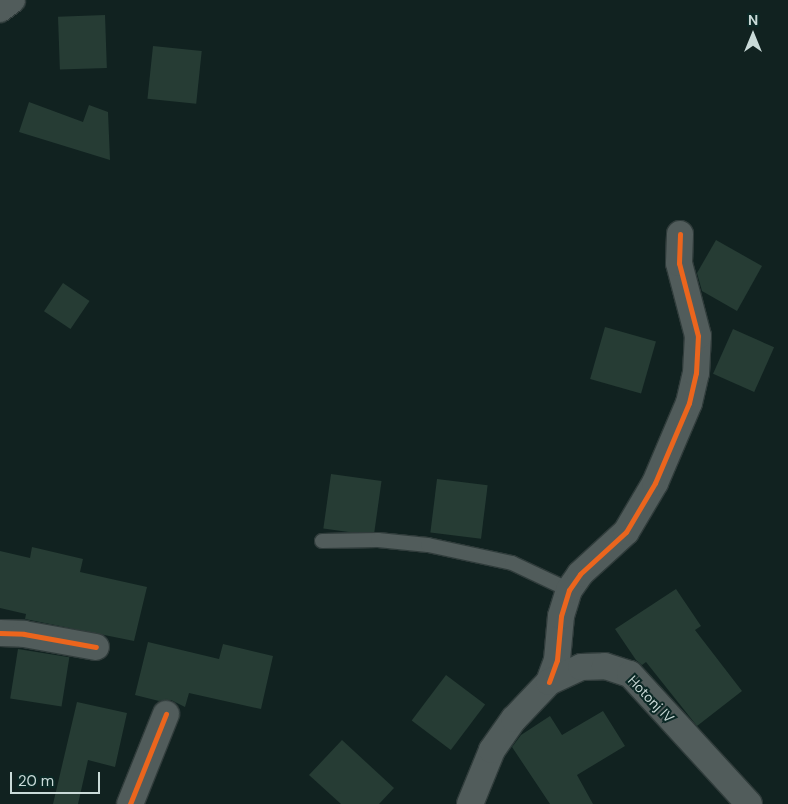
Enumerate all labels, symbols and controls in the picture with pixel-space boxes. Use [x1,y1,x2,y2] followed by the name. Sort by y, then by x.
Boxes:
[728,10,778,60] north arrow
[748,11,758,29] text: N
[624,672,678,726] street label: Hotonj IV
[12,762,102,794] scale bar
[18,771,54,791] text: 20 m

